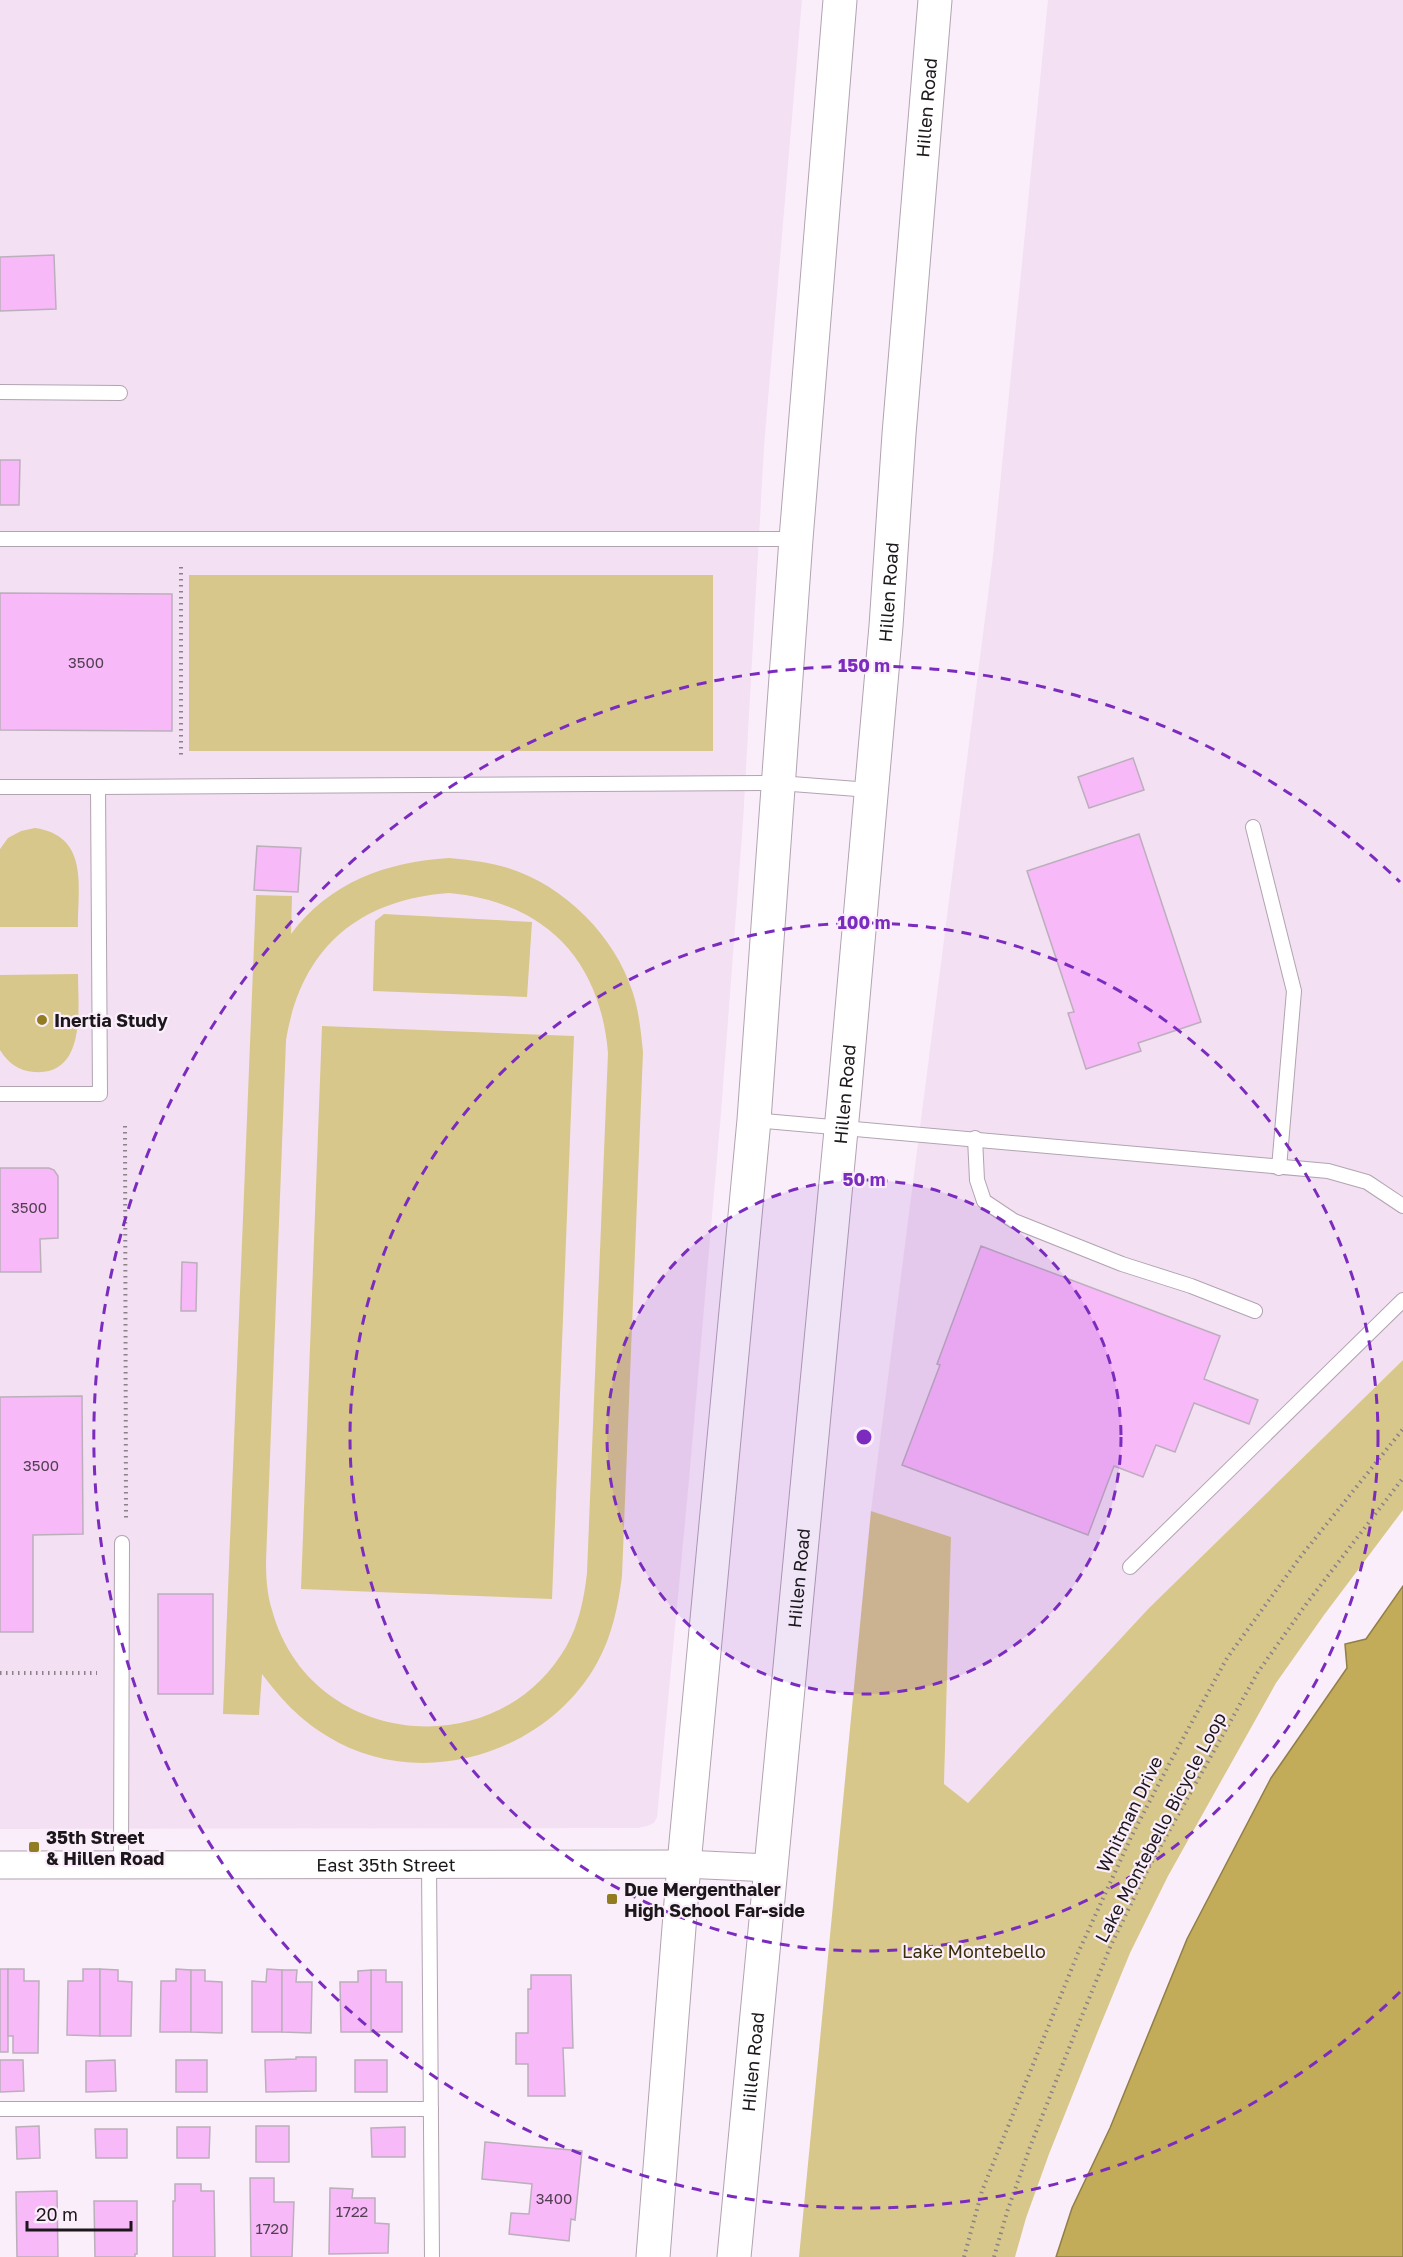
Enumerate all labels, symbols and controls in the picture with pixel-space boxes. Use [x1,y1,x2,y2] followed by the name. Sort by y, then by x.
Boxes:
[911,57,941,158] street label: Hillen Road
[874,542,903,643] street label: Hillen Road
[68,653,104,671] house number: 3500
[838,654,890,676] text: 150 m
[838,911,890,933] text: 100 m
[54,1009,168,1031] place label: Inertia Study
[35,1013,49,1027] marker: Inertia Study
[829,1043,860,1145] street label: Hillen Road
[843,1168,885,1190] text: 50 m
[11,1198,47,1216] house number: 3500
[854,1427,874,1447] centre of rings
[23,1456,59,1474] house number: 3500
[783,1527,814,1629] street label: Hillen Road
[1090,1708,1230,1946] street label: Lake Montebello Bicycle Loop
[1091,1752,1167,1876] street label: Whitman Drive
[46,1826,164,1869] place label: 35th Street & Hillen Road
[27,1840,41,1854] marker: 35th Street & Hillen Road
[316,1853,456,1876] street label: East 35th Street
[624,1878,805,1921] place label: Due Mergenthaler High School Far-side
[605,1892,619,1906] marker: Due Mergenthaler High School Far-side
[902,1940,1046,1962] park label: Lake Montebello
[737,2011,768,2113] street label: Hillen Road
[536,2189,572,2207] house number: 3400
[27,2194,130,2232] scale bar
[336,2202,368,2220] house number: 1722
[36,2203,78,2225] text: 20 m
[255,2219,289,2237] house number: 1720

